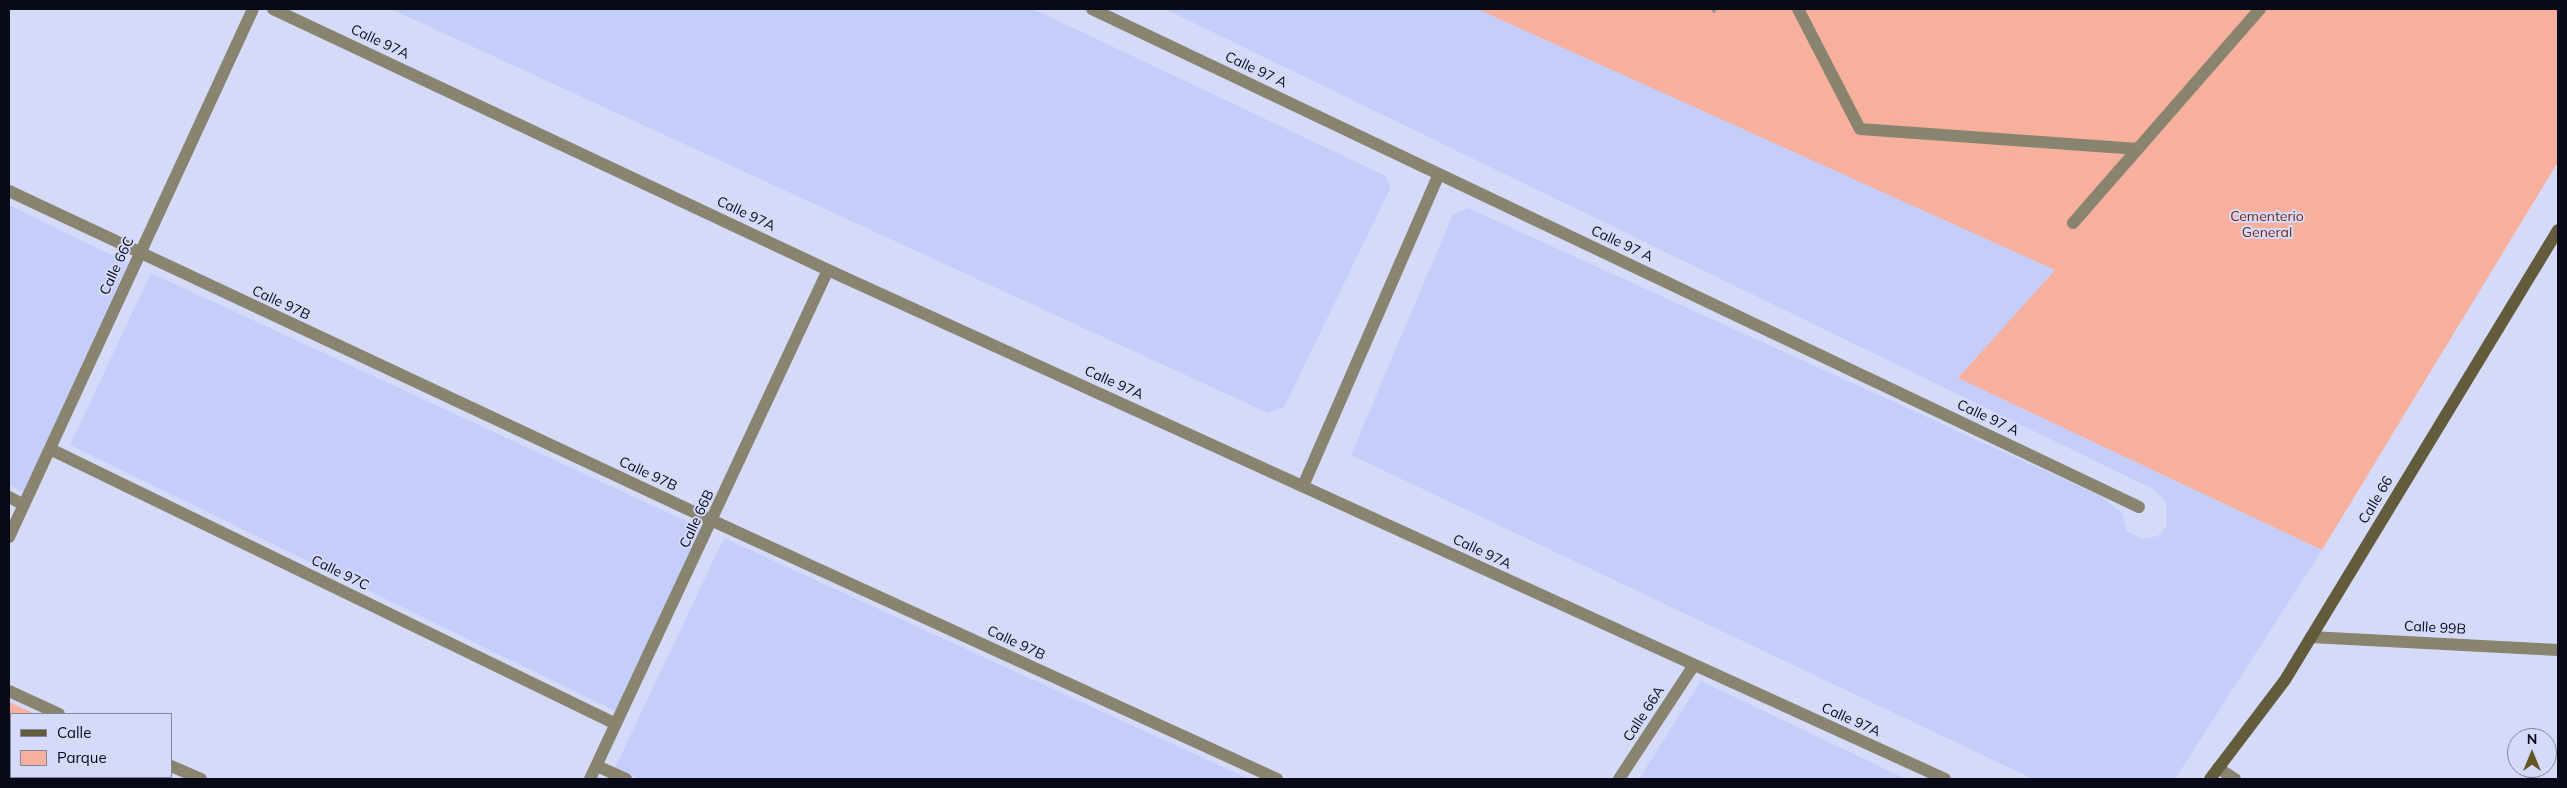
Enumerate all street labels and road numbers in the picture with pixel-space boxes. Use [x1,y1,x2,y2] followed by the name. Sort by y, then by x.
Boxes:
[348,21,412,63] street label: Calle 97A
[1222,48,1290,92] street label: Calle 97 A
[714,193,778,235] street label: Calle 97A
[1588,222,1656,266] street label: Calle 97 A
[96,234,138,298] street label: Calle 66C
[249,282,313,324] street label: Calle 97B
[1082,363,1146,403] street label: Calle 97A
[1954,396,2022,440] street label: Calle 97 A
[616,453,680,495] street label: Calle 97B
[2355,473,2397,527] street label: Calle 66
[676,487,718,551] street label: Calle 66B
[1450,531,1514,573] street label: Calle 97A
[308,552,372,594] street label: Calle 97C
[2404,618,2466,638] street label: Calle 99B
[984,622,1048,664] street label: Calle 97B
[1620,683,1668,745] street label: Calle 66A
[1819,700,1883,740] street label: Calle 97A

